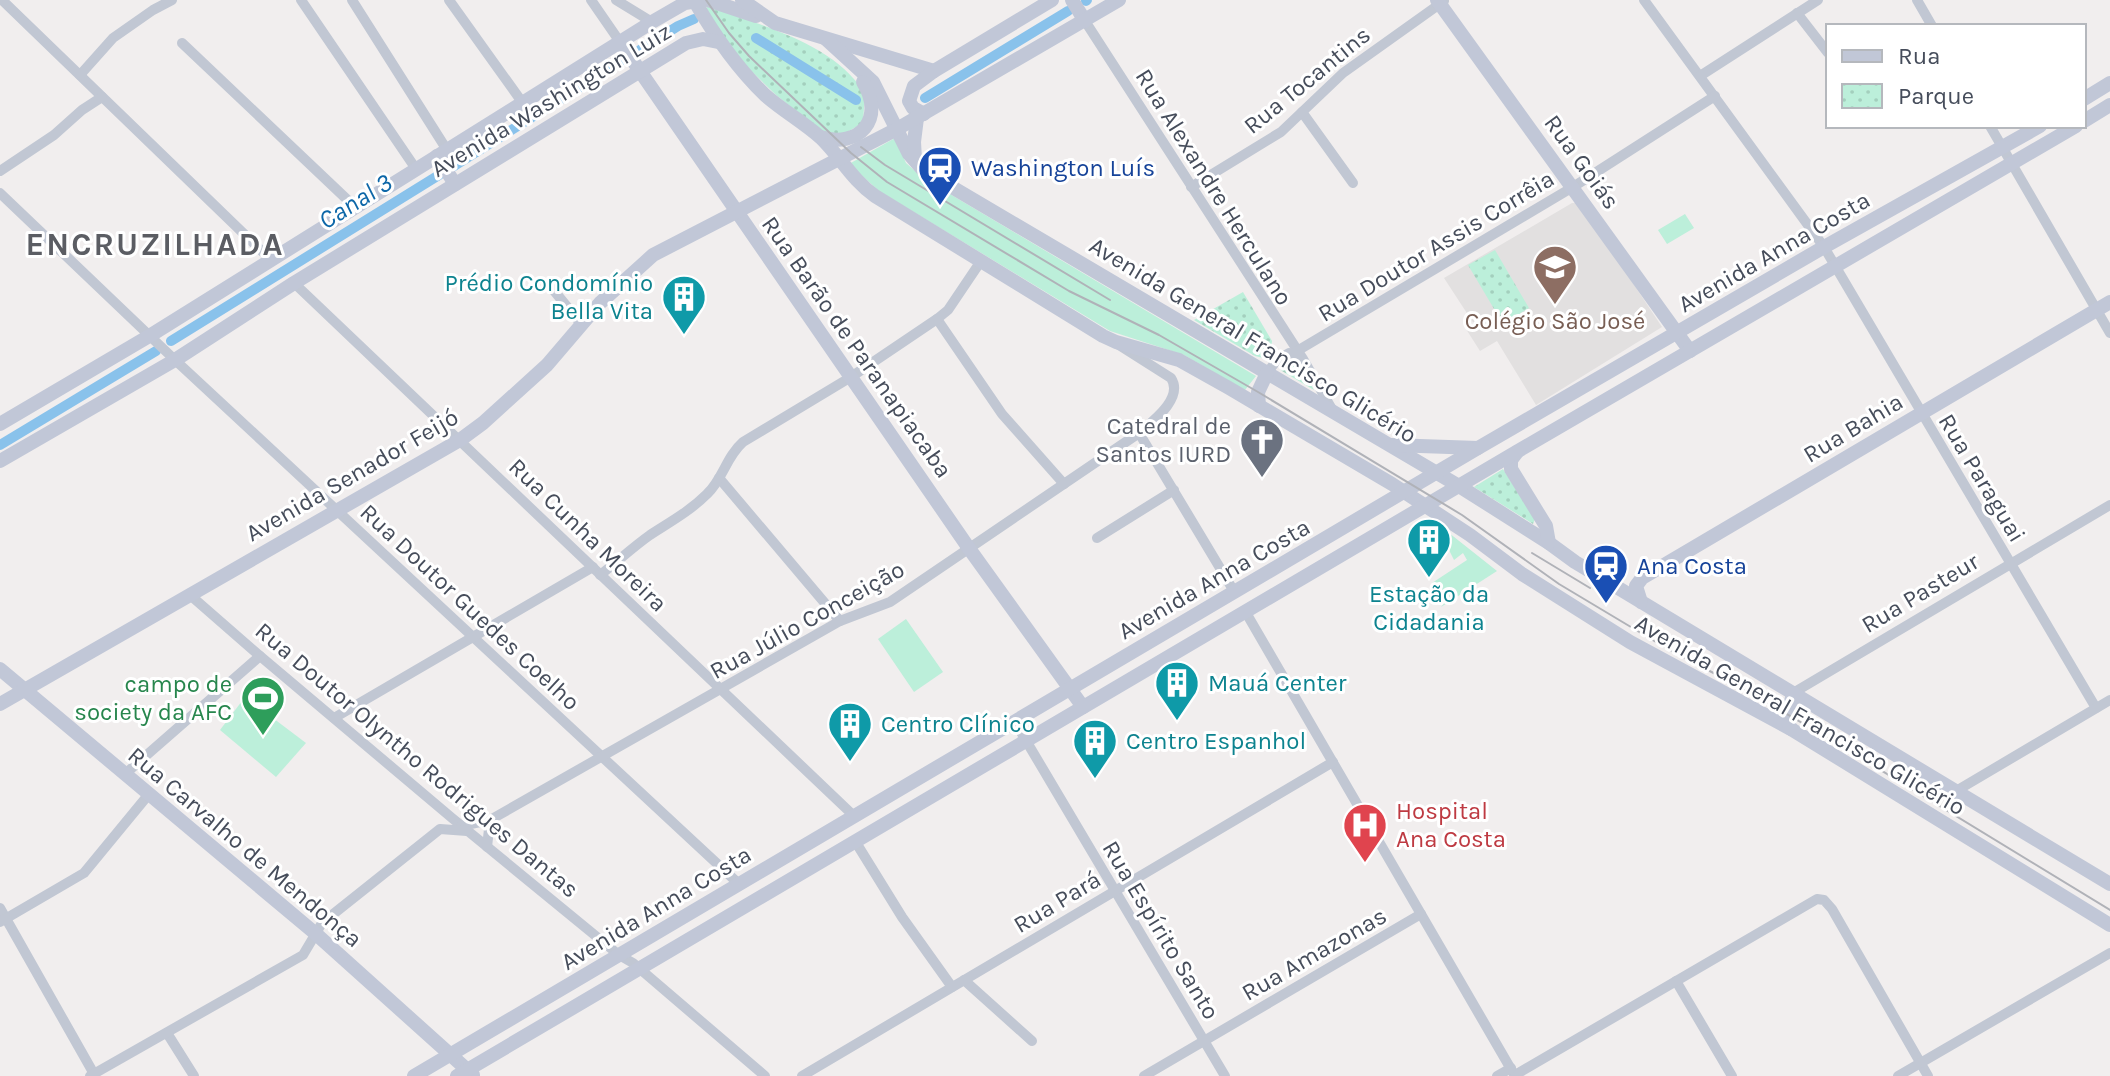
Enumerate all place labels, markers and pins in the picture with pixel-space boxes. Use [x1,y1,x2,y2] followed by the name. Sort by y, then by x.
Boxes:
[916,144,964,207] station icon: Washington Luís
[971,154,1155,182] place label: Washington Luís
[1531,243,1579,306] school or university icon: Colégio São José
[445,269,653,325] place label: Prédio Condomínio Bella Vita
[660,273,708,336] building icon: Prédio Condomínio Bella Vita
[1465,307,1645,335] place label: Colégio São José
[1095,412,1231,468] place label: Catedral de Santos IURD
[1238,416,1286,479] church icon: Catedral de Santos IURD
[1405,516,1453,579] building icon: Estação da Cidadania
[1582,542,1630,605] station icon: Ana Costa
[1637,552,1747,580] place label: Ana Costa
[1369,580,1489,636] place label: Estação da Cidadania
[1153,659,1201,722] building icon: Mauá Center
[1208,669,1347,697] place label: Mauá Center
[74,670,232,726] place label: campo de society da AFC
[239,674,287,737] sports icon: campo de society da AFC
[826,700,874,763] building icon: Centro Clínico
[881,710,1035,738] place label: Centro Clínico
[1071,717,1119,780] building icon: Centro Espanhol
[1126,727,1306,755] place label: Centro Espanhol
[1396,797,1506,853] place label: Hospital Ana Costa
[1341,801,1389,864] hospital icon: Hospital Ana Costa

